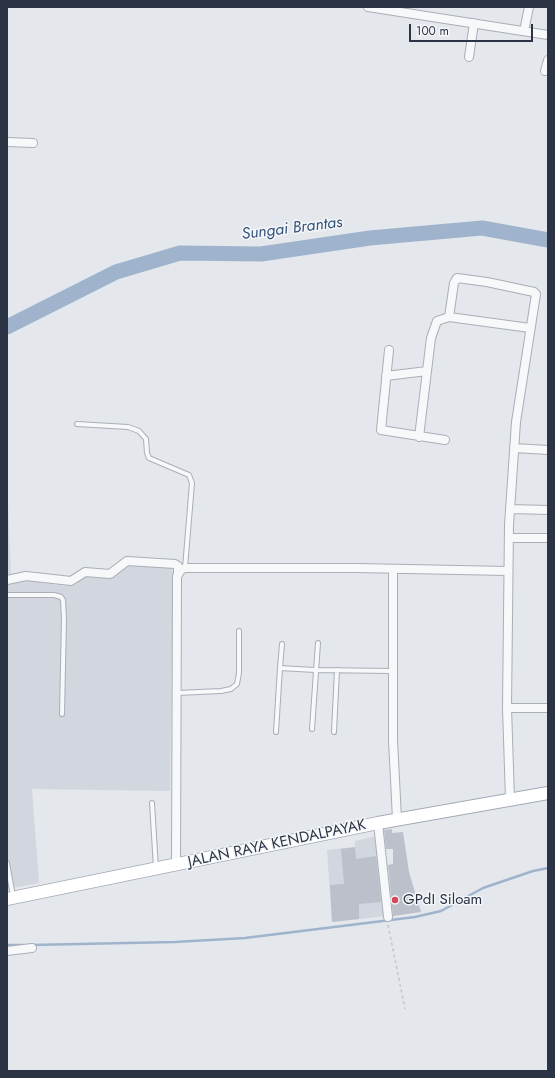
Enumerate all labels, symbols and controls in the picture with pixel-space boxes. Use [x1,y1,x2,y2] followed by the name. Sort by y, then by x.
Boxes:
[411,16,535,42] scale bar
[416,22,449,40] text: 100 m
[241,213,343,245] water label: Sungai Brantas
[186,816,368,872] street label: JALAN RAYA KENDALPAYAK
[403,891,482,909] place label: GPdI Siloam
[390,895,400,905] marker: GPdI Siloam

